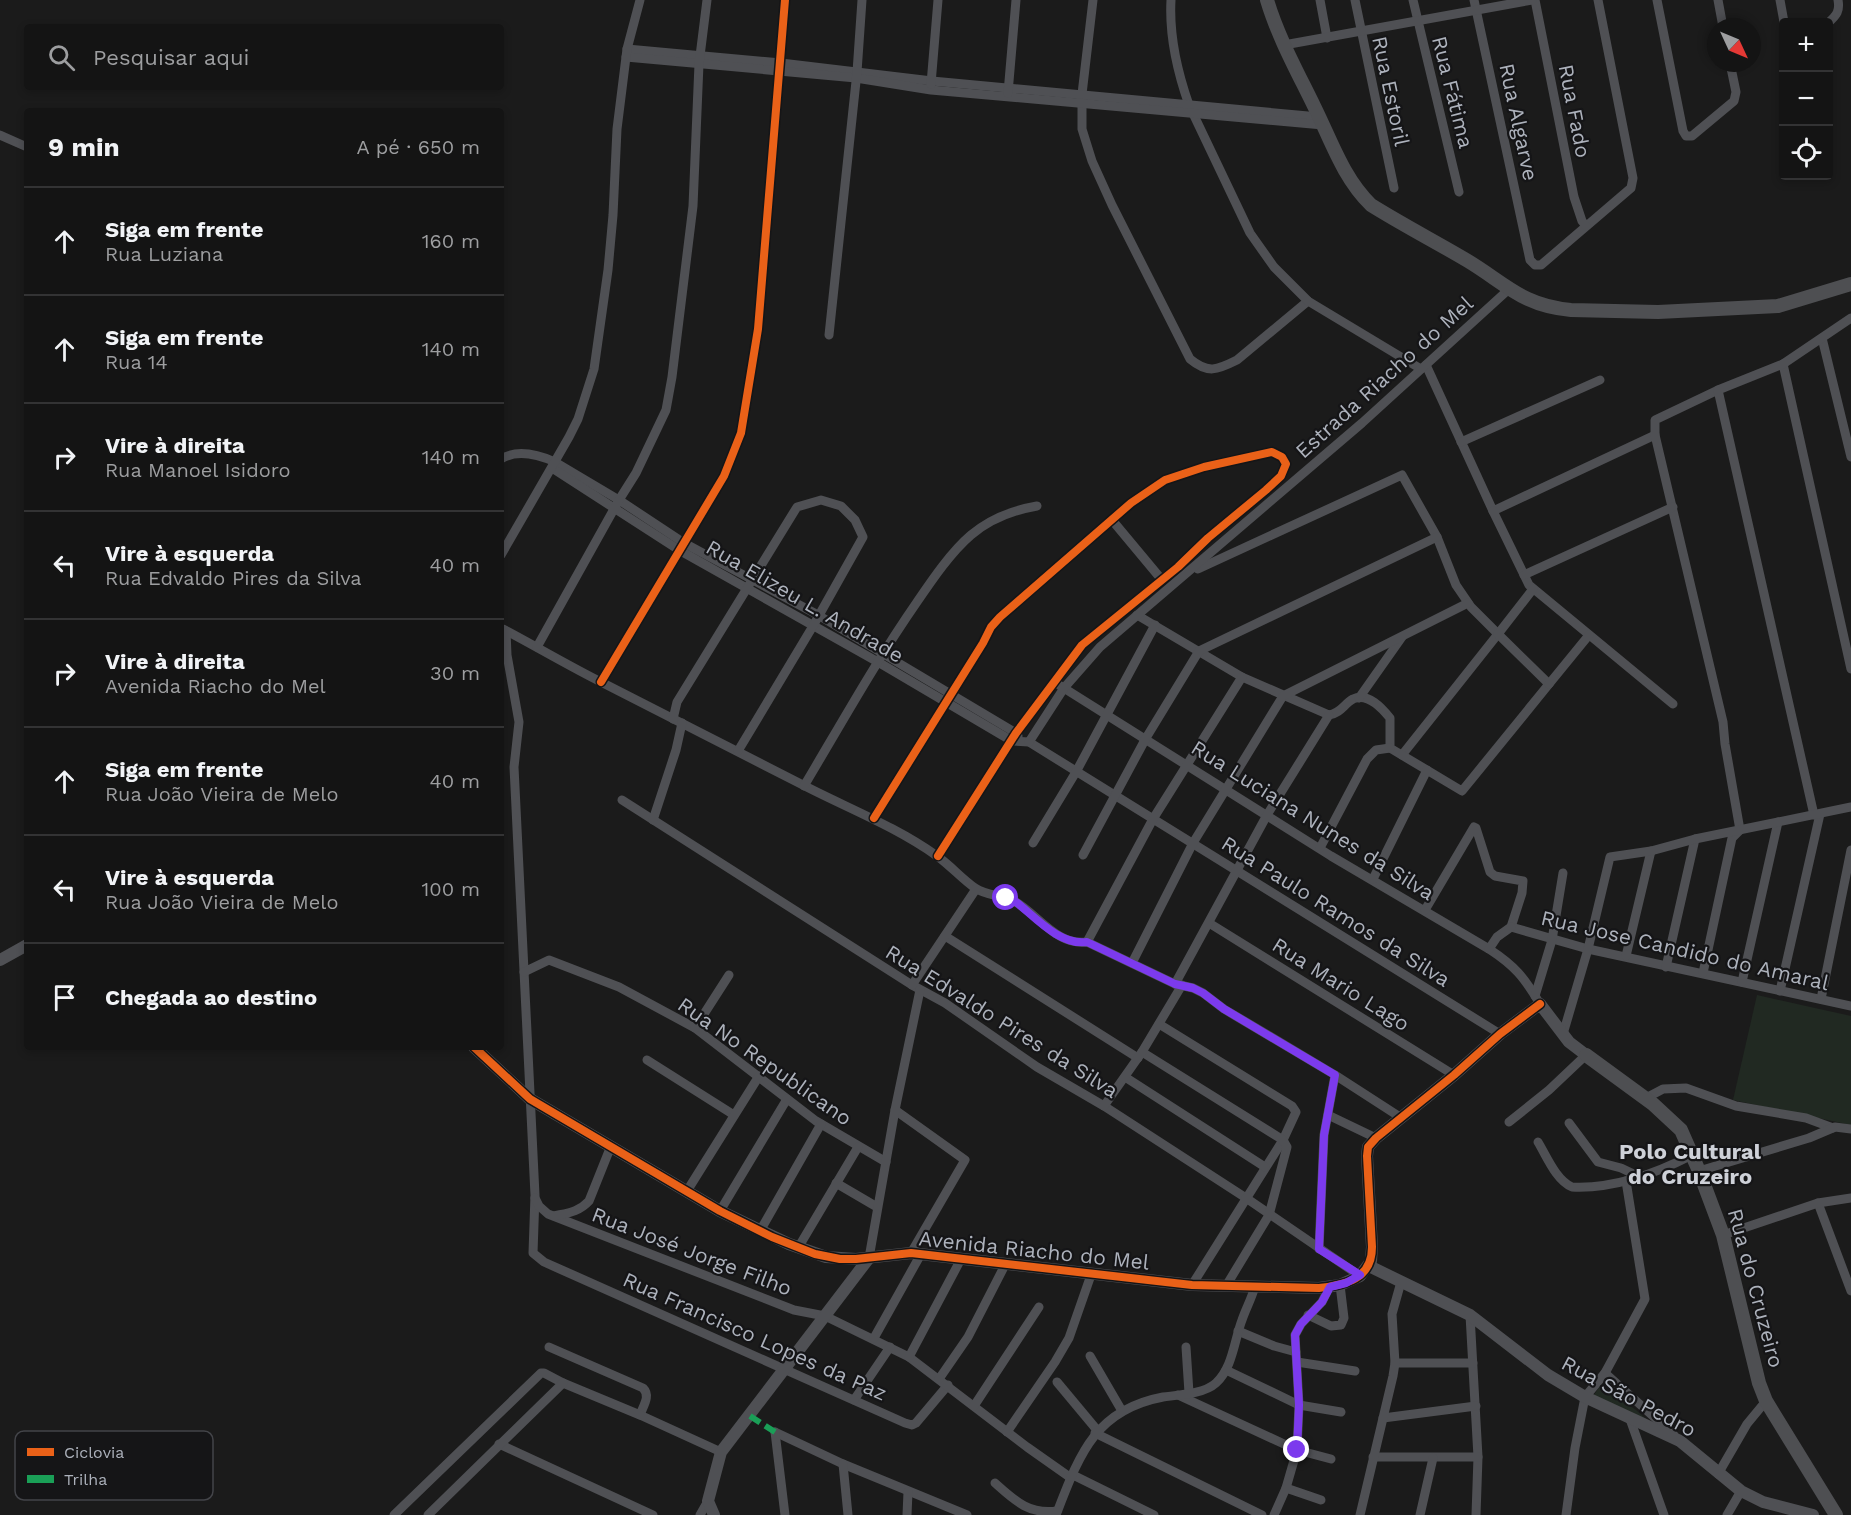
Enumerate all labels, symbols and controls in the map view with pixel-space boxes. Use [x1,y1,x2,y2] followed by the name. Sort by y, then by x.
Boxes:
[1707,18,1761,72] north arrow
[1779,18,1833,180] map controls
[1779,18,1833,72] button: +
[24,24,504,90] search box
[1427,33,1479,151] street label: Rua Fátima
[1367,34,1415,149] street label: Rua Estoril
[45,41,78,74] icon: search
[93,45,249,70] text: Pesquisar aqui
[1494,61,1544,183] street label: Rua Algarve
[1554,62,1596,160] street label: Rua Fado
[1779,72,1833,126] button: −
[1779,126,1833,180] button: locate
[48,132,120,162] text: 9 min
[356,135,480,159] text: A pé · 650 m
[105,217,263,242] text: Siga em frente
[48,225,81,258] icon: ahead
[422,229,480,253] text: 160 m
[105,242,223,266] text: Rua Luziana
[1290,290,1478,463] street label: Estrada Riacho do Mel
[105,325,263,350] text: Siga em frente
[48,333,81,366] icon: ahead
[422,337,480,361] text: 140 m
[105,350,168,374] text: Rua 14
[105,433,245,458] text: Vire à direita
[48,441,81,474] icon: right
[422,445,480,469] text: 140 m
[105,458,291,482] text: Rua Manoel Isidoro
[702,534,908,668] street label: Rua Elizeu L. Andrade
[105,541,274,566] text: Vire à esquerda
[48,549,81,582] icon: left
[429,553,480,577] text: 40 m
[105,566,362,590] text: Rua Edvaldo Pires da Silva
[105,649,245,674] text: Vire à direita
[48,657,81,690] icon: right
[430,661,480,685] text: 30 m
[105,674,326,698] text: Avenida Riacho do Mel
[1187,735,1439,905] street label: Rua Luciana Nunes da Silva
[105,757,263,782] text: Siga em frente
[48,765,81,798] icon: ahead
[429,769,480,793] text: 40 m
[105,782,338,806] text: Rua João Vieira de Melo
[1217,830,1455,992] street label: Rua Paulo Ramos da Silva
[105,865,274,890] text: Vire à esquerda
[48,873,81,906] icon: left
[421,877,480,901] text: 100 m
[992,884,1018,910] route start
[105,890,338,914] text: Rua João Vieira de Melo
[1539,905,1832,995] street label: Rua Jose Candido do Amaral
[1268,932,1414,1036] street label: Rua Mario Lago
[881,939,1123,1103] street label: Rua Edvaldo Pires da Silva
[48,981,81,1014] icon: arrive
[105,985,317,1010] text: Chegada ao destino
[673,992,857,1130] street label: Rua No Republicano
[1619,1139,1762,1189] district label: Polo Cultural do Cruzeiro
[588,1201,796,1301] street label: Rua José Jorge Filho
[1723,1206,1789,1370] street label: Rua do Cruzeiro
[918,1225,1151,1275] street label: Avenida Riacho do Mel
[619,1266,891,1406] street label: Rua Francisco Lopes da Paz
[1557,1350,1701,1442] street label: Rua São Pedro
[15,1431,213,1500] legend
[1283,1436,1309,1462] route end
[64,1443,124,1462] text: Ciclovia
[64,1470,107,1489] text: Trilha

